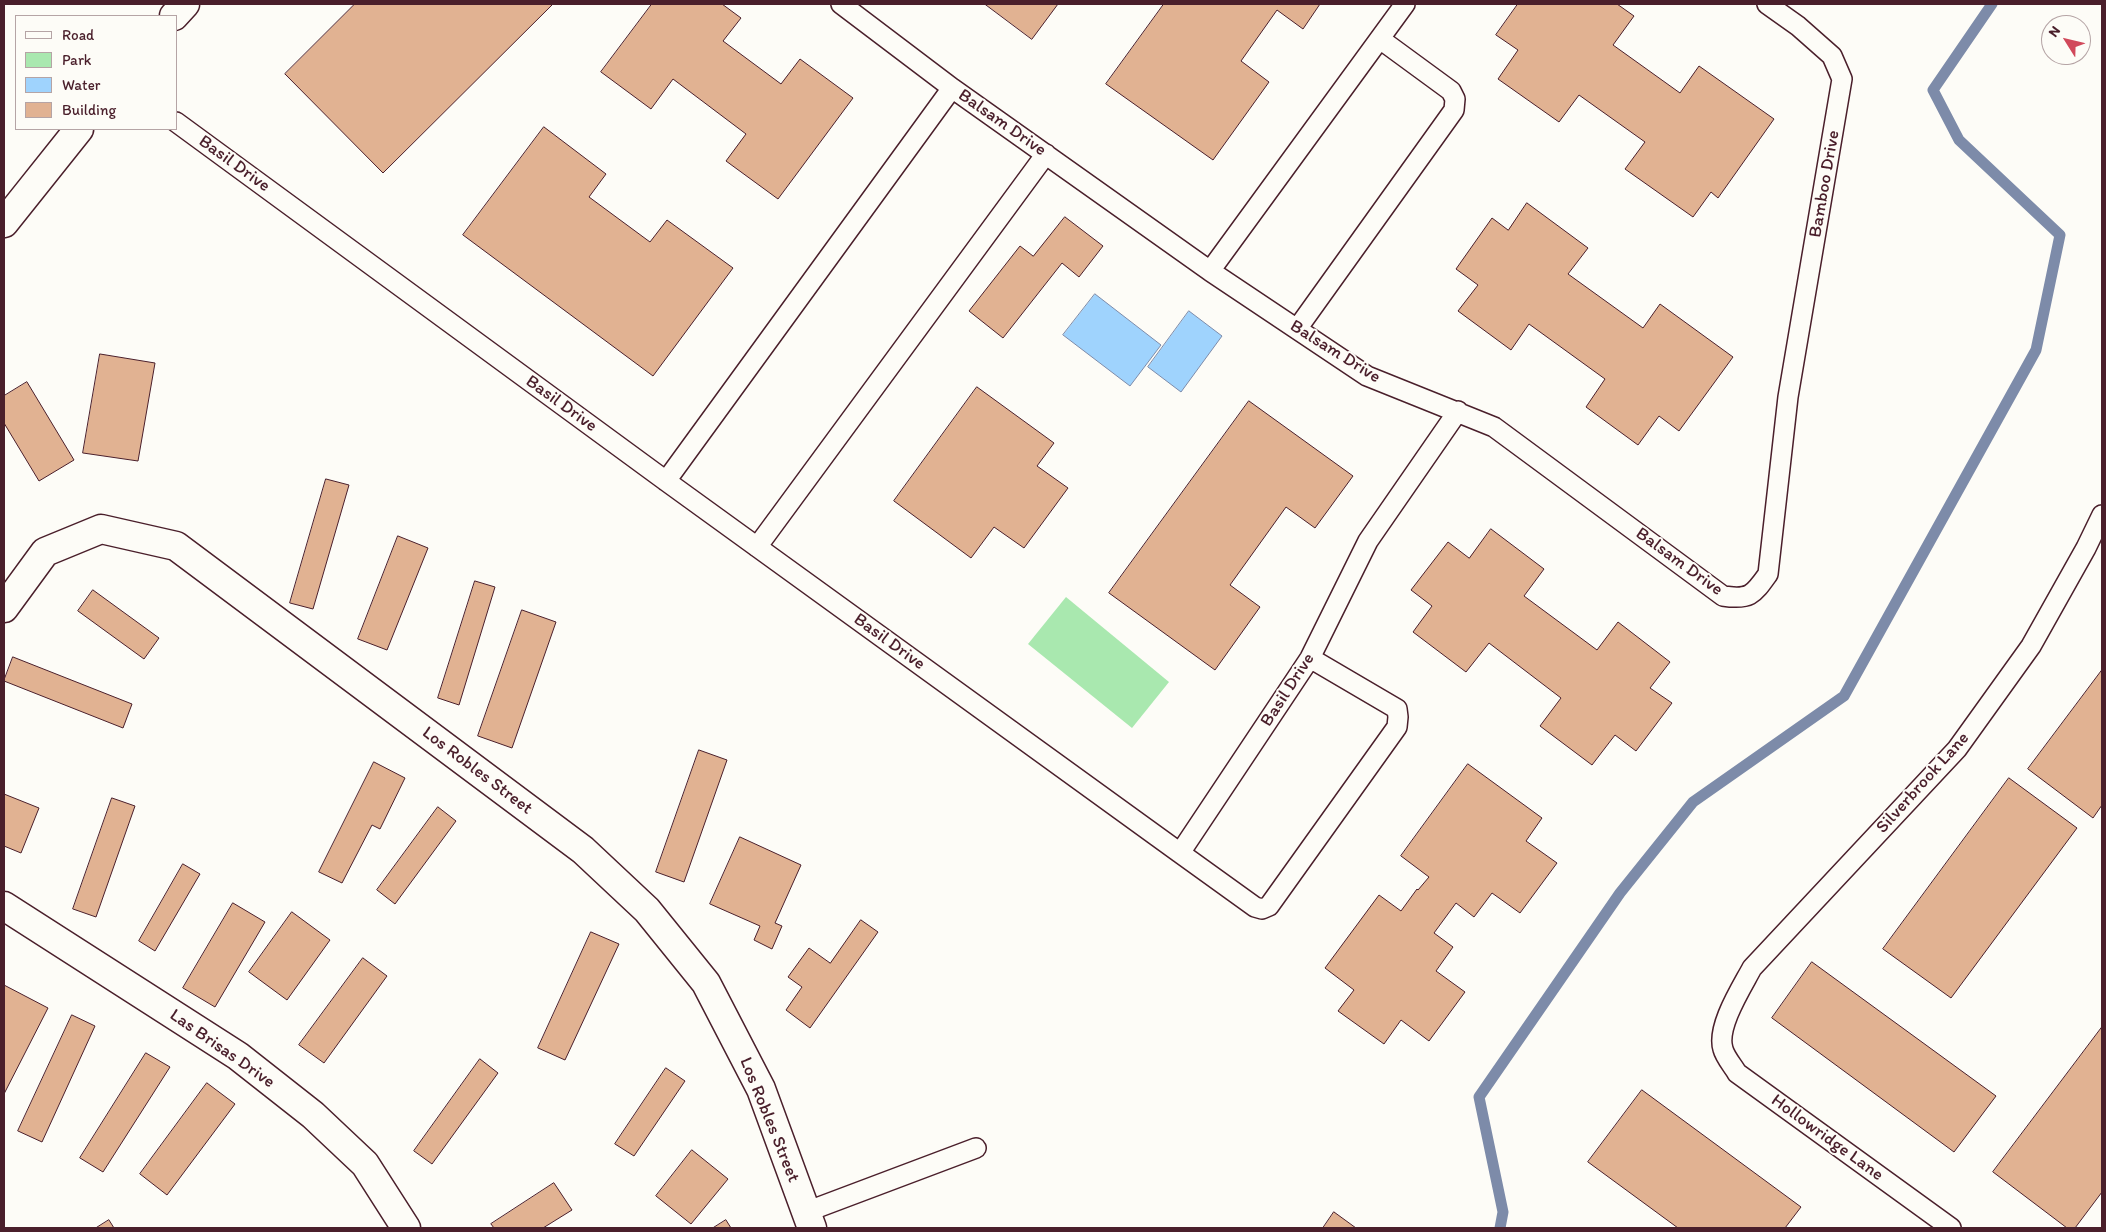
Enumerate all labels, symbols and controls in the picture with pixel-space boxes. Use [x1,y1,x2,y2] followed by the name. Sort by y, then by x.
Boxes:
[15,15,178,130] legend
[2041,15,2091,65] north arrow
[2045,23,2064,40] text: N
[62,26,94,44] text: Road
[62,51,92,69] text: Park
[62,76,100,94] text: Water
[954,85,1050,161] street label: Balsam Drive
[62,101,116,119] text: Building
[1805,129,1845,239] street label: Bamboo Drive
[194,131,274,197] street label: Basil Drive
[1286,316,1384,388] street label: Balsam Drive
[521,371,601,437] street label: Basil Drive
[1631,523,1727,601] street label: Balsam Drive
[849,609,929,675] street label: Basil Drive
[1256,649,1320,731] street label: Basil Drive
[417,722,537,820] street label: Los Robles Street
[1872,728,1974,838] street label: Silverbrook Lane
[165,1005,279,1093] street label: Las Brisas Drive
[734,1054,804,1186] street label: Los Robles Street
[1767,1090,1887,1186] street label: Hollowridge Lane

